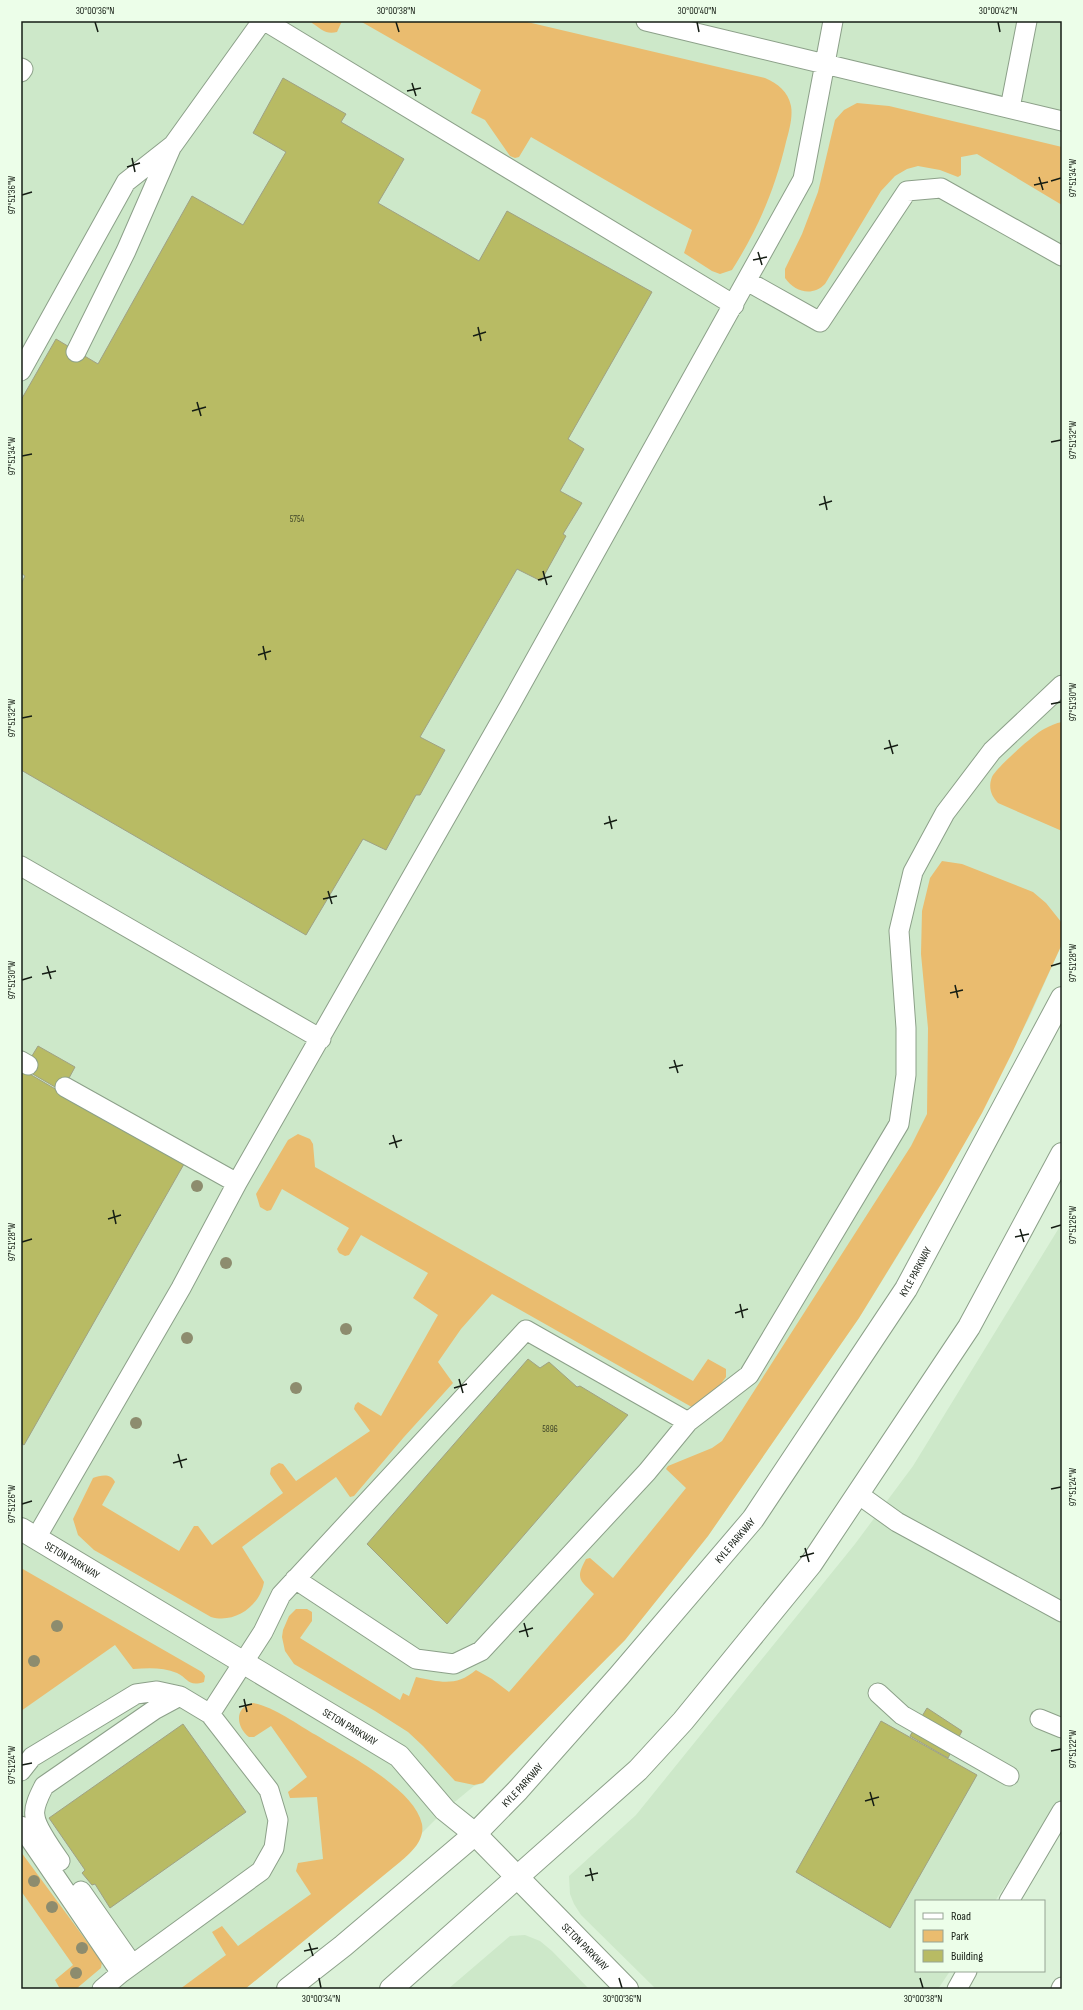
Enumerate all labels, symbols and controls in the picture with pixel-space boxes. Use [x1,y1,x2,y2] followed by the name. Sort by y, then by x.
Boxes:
[76,5,114,17] text: 30°00'36"N
[377,5,415,17] text: 30°00'38"N
[678,5,716,17] text: 30°00'40"N
[979,5,1017,17] text: 30°00'42"N
[1067,158,1079,197] text: 97°51'34"W
[6,175,18,214] text: 97°51'36"W
[1067,420,1079,459] text: 97°51'32"W
[6,436,18,475] text: 97°51'34"W
[290,514,305,525] house number: 5754
[1067,682,1079,721] text: 97°51'30"W
[6,698,18,737] text: 97°51'32"W
[1067,943,1079,982] text: 97°51'28"W
[6,960,18,999] text: 97°51'30"W
[1067,1205,1079,1244] text: 97°51'26"W
[6,1222,18,1261] text: 97°51'28"W
[897,1244,935,1299] street label: KYLE PARKWAY
[542,1424,558,1435] house number: 5896
[1067,1467,1079,1506] text: 97°51'24"W
[6,1484,18,1523] text: 97°51'26"W
[712,1515,758,1566] street label: KYLE PARKWAY
[42,1539,102,1582] street label: SETON PARKWAY
[320,1706,380,1749] street label: SETON PARKWAY
[1067,1729,1079,1768] text: 97°51'22"W
[6,1745,18,1784] text: 97°51'24"W
[499,1760,546,1810] street label: KYLE PARKWAY
[915,1900,1045,1972] legend
[951,1909,971,1924] text: Road
[559,1920,612,1974] street label: SETON PARKWAY
[951,1929,969,1944] text: Park
[951,1949,983,1964] text: Building
[302,1993,340,2005] text: 30°00'34"N
[603,1993,641,2005] text: 30°00'36"N
[904,1993,942,2005] text: 30°00'38"N

